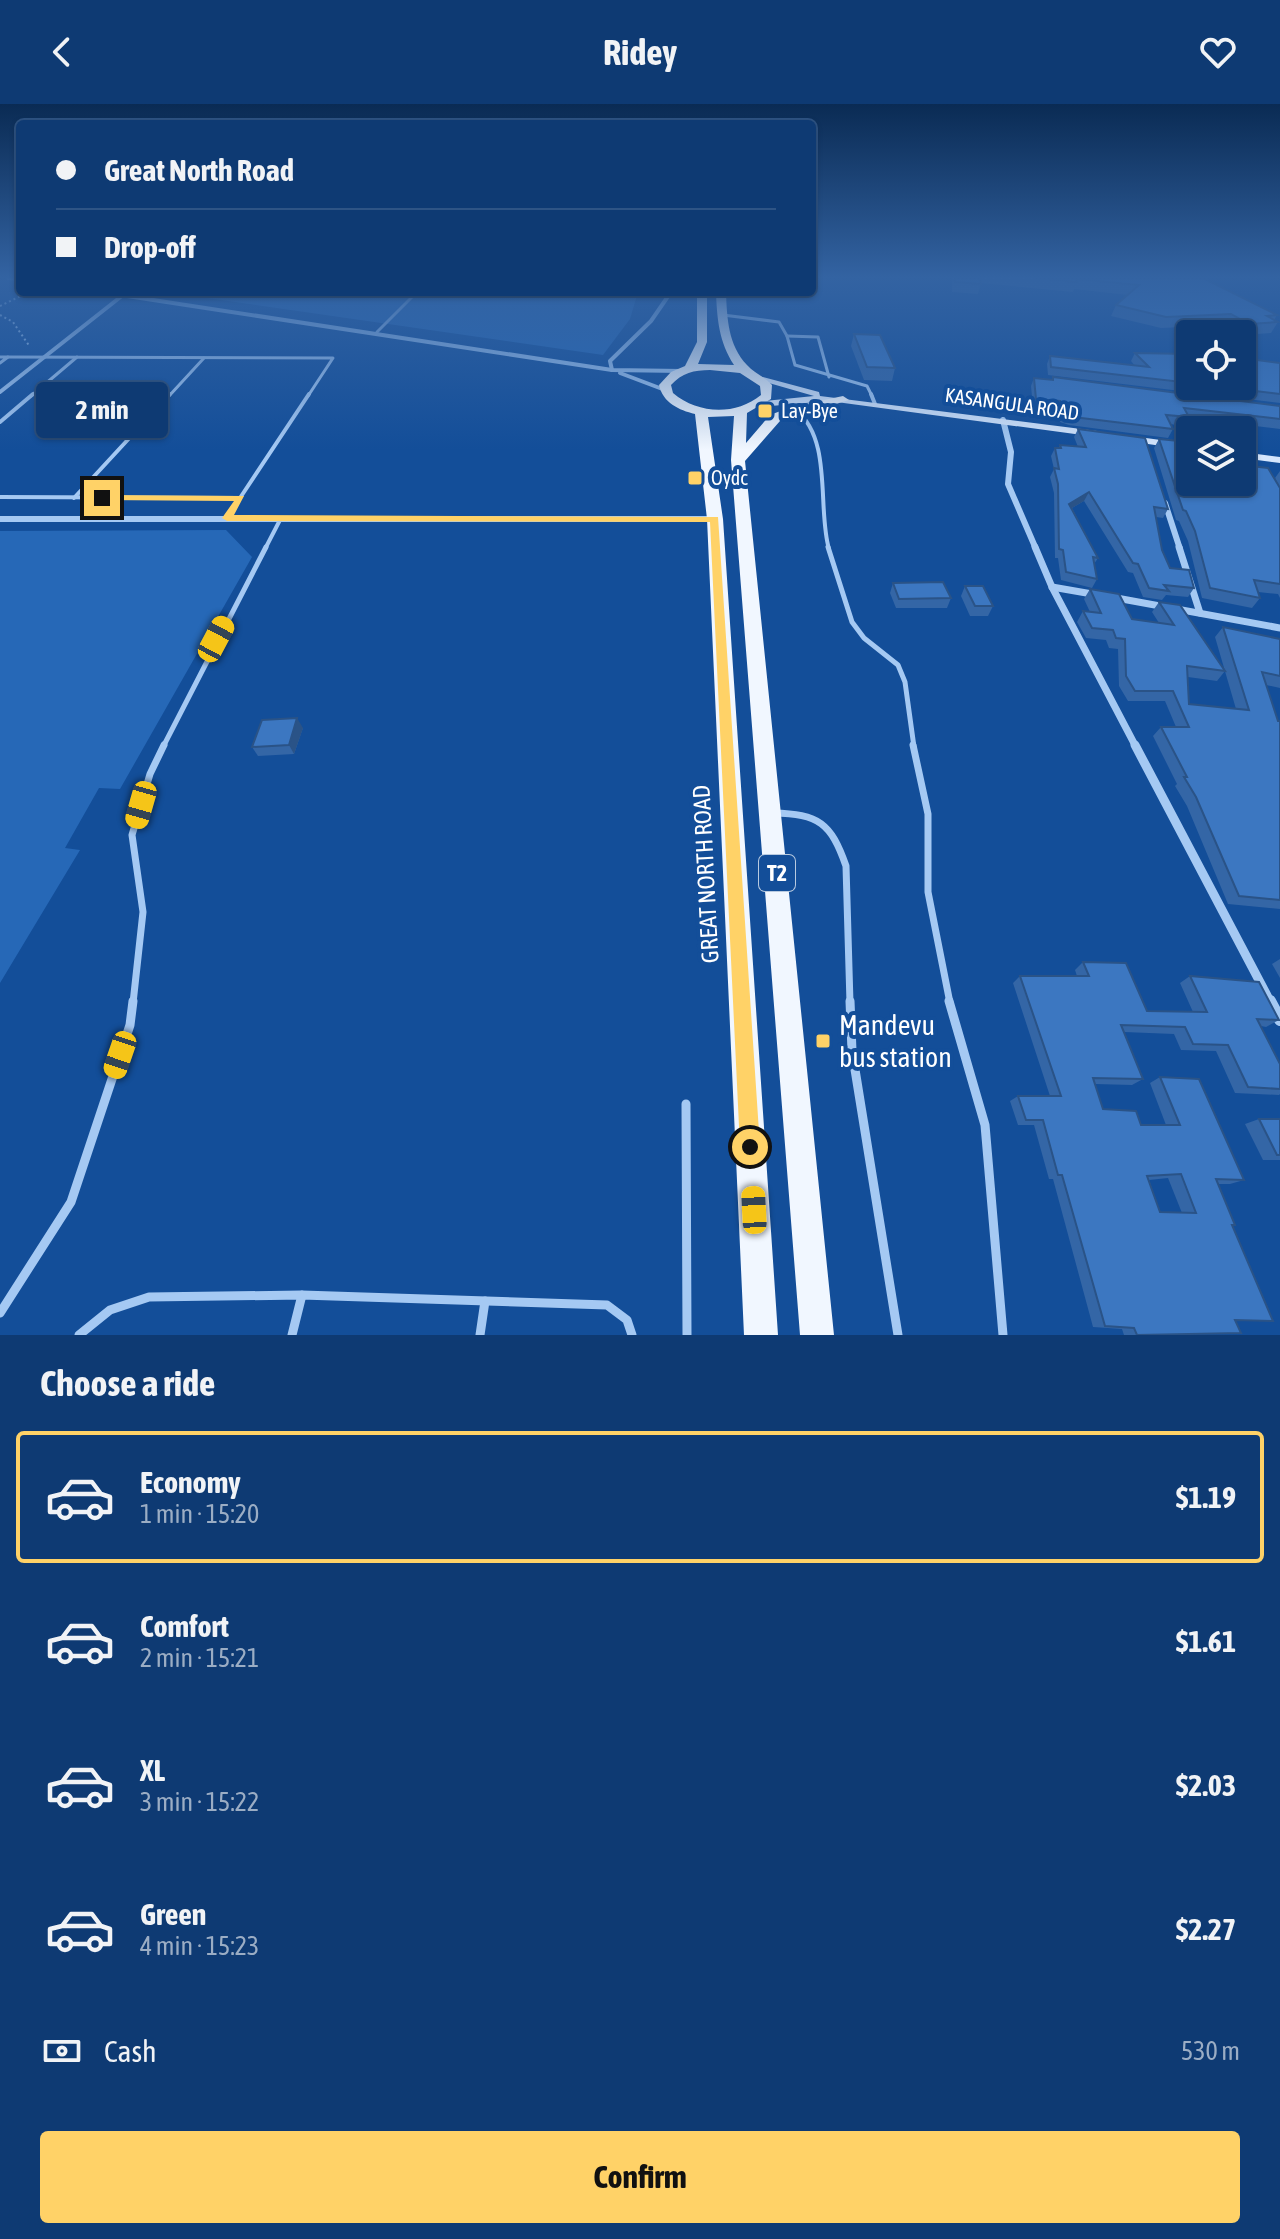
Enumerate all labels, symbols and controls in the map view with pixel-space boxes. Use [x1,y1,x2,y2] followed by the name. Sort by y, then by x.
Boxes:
[40,30,84,74] icon: back
[1196,30,1240,74] icon: heart
[603,31,677,73] text: Ridey
[104,153,294,187] text: Great North Road
[104,230,196,264] text: Drop-off
[1176,320,1256,496] map controls
[1176,320,1256,400] button: locate
[36,382,168,438] callout: 2 min
[944,383,1080,424] street label: KASANGULA ROAD
[75,395,129,425] text: 2 min
[781,399,838,422] place label: Lay-Bye
[756,402,774,420] marker: Lay-Bye
[1176,416,1256,496] button: layers
[711,466,748,489] place label: Oydc
[686,469,704,487] marker: Oydc
[84,480,120,516] route end
[194,612,238,666] car
[123,779,159,831] car
[687,784,724,964] street label: GREAT NORTH ROAD
[759,855,795,891] road number: T2
[839,1009,952,1073] place label: Mandevu bus station
[101,1028,139,1082] car
[814,1032,832,1050] marker: Mandevu bus station
[732,1129,768,1165] route start
[741,1185,767,1235] car
[40,1362,215,1404] text: Choose a ride
[44,1461,116,1533] icon: car
[140,1465,241,1499] text: Economy
[1176,1480,1236,1514] text: $1.19
[140,1499,259,1529] text: 1 min · 15:20
[44,1605,116,1677] icon: car
[140,1609,229,1643] text: Comfort
[1176,1624,1236,1658] text: $1.61
[140,1643,259,1673] text: 2 min · 15:21
[44,1749,116,1821] icon: car
[140,1753,165,1787] text: XL
[1176,1768,1236,1802] text: $2.03
[140,1787,259,1817] text: 3 min · 15:22
[44,1893,116,1965] icon: car
[140,1897,206,1931] text: Green
[1176,1912,1236,1946] text: $2.27
[140,1931,259,1961] text: 4 min · 15:23
[40,2029,84,2073] icon: cash
[104,2034,157,2068] text: Cash
[1181,2036,1240,2066] text: 530 m
[40,2131,1240,2223] button: Confirm

